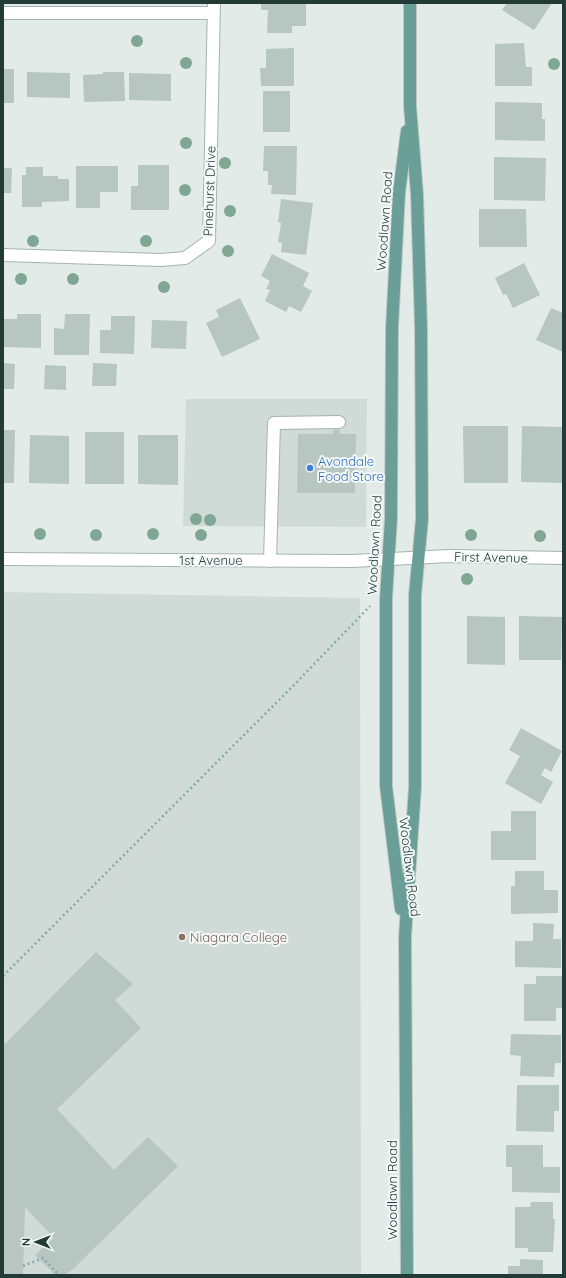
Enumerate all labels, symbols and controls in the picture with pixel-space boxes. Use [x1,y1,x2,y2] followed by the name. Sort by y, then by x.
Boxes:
[199,145,219,237] street label: Pinehurst Drive
[373,171,395,271] street label: Woodlawn Road
[318,453,384,484] place label: Avondale Food Store
[305,463,315,473] marker: Avondale Food Store
[363,495,385,595] street label: Woodlawn Road
[454,548,528,566] street label: First Avenue
[179,552,243,568] street label: 1st Avenue
[396,816,424,918] street label: Woodlawn Road
[190,929,287,945] place label: Niagara College
[177,932,187,942] marker: Niagara College
[384,1140,400,1240] street label: Woodlawn Road
[16,1222,56,1262] north arrow
[19,1238,33,1246] text: N

